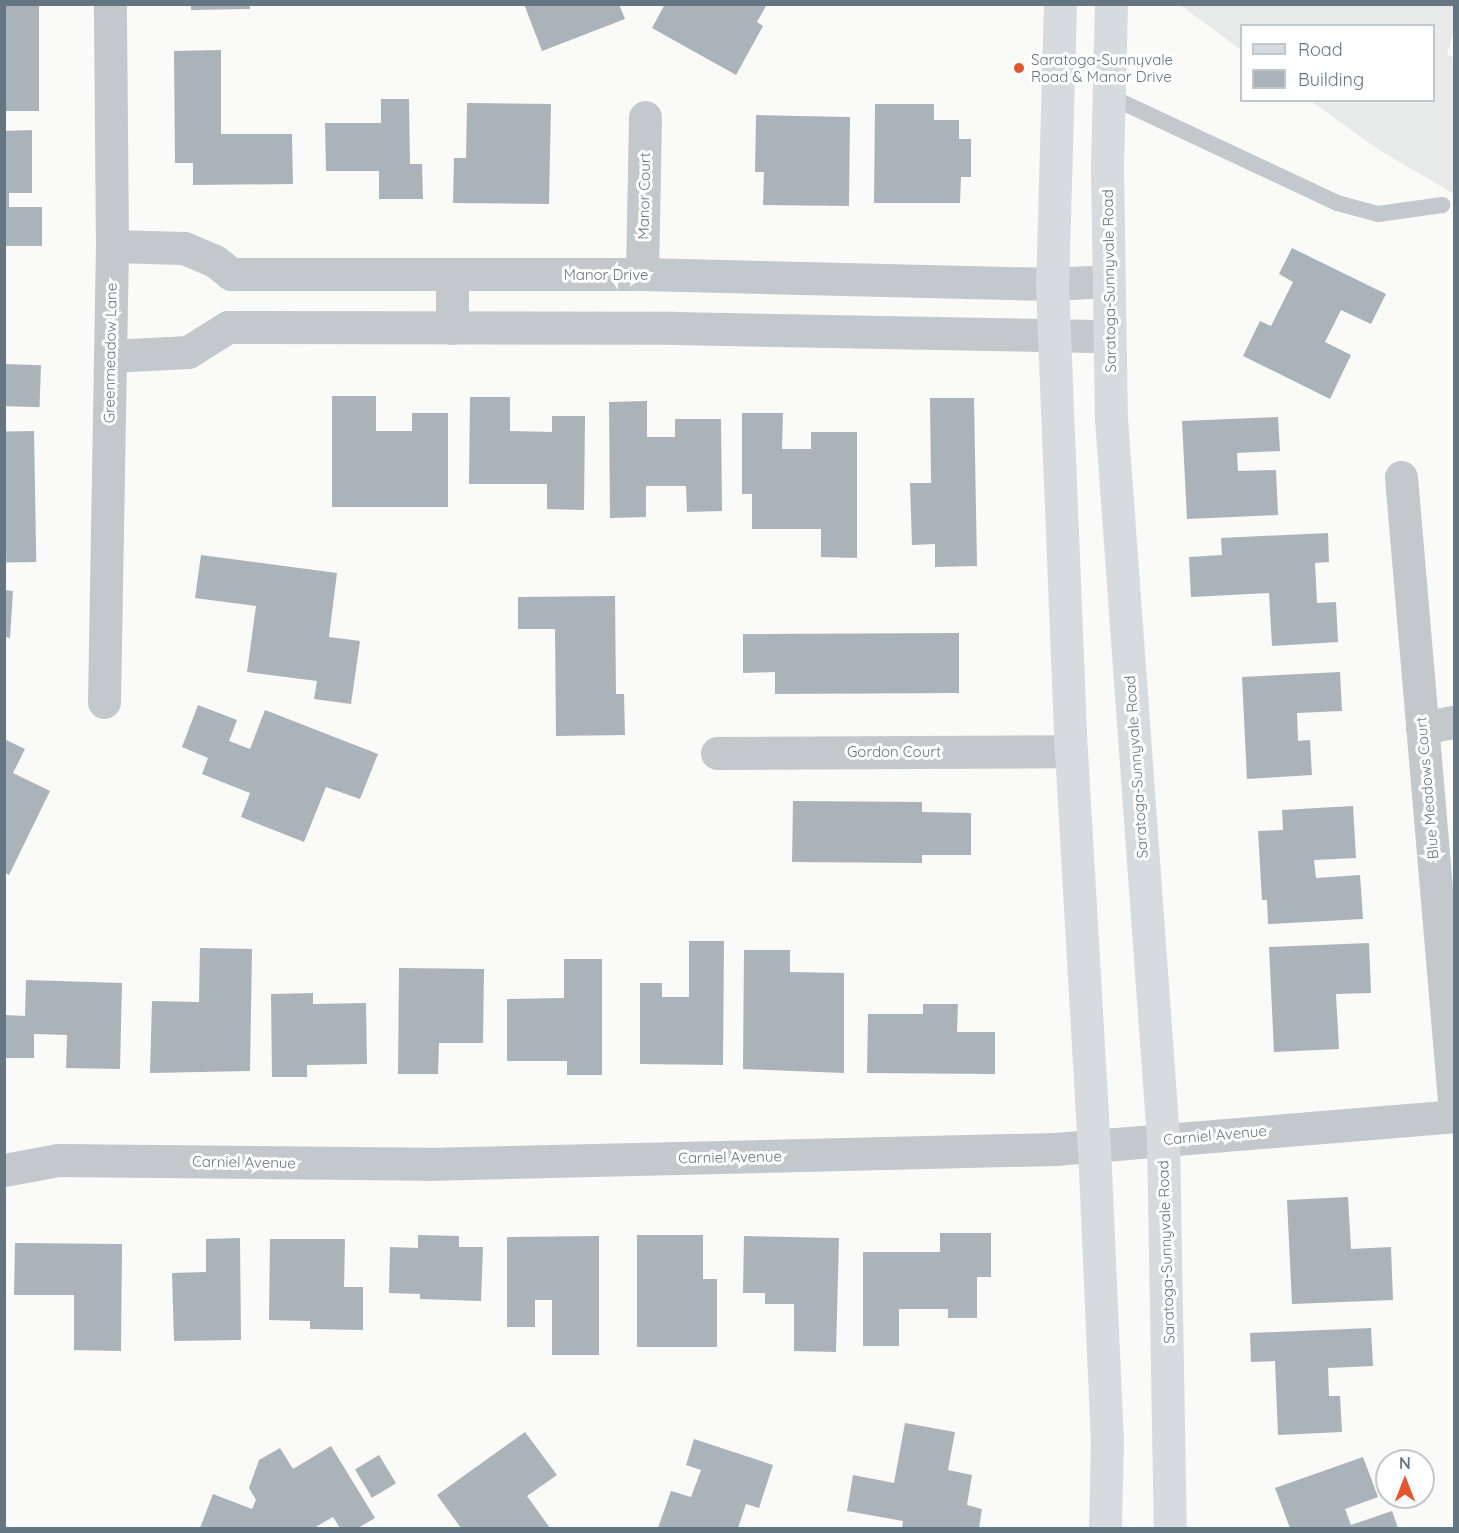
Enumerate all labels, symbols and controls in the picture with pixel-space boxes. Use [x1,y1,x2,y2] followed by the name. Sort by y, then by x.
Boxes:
[1240,24,1435,102] legend
[1298,38,1343,61] text: Road
[1031,50,1173,85] place label: Saratoga-Sunnyvale Road & Manor Drive
[1012,61,1026,75] marker: Saratoga-Sunnyvale Road & Manor Drive
[1298,68,1364,91] text: Building
[634,152,654,240] street label: Manor Court
[1098,189,1120,373] street label: Saratoga-Sunnyvale Road
[563,266,649,284] street label: Manor Drive
[100,283,120,423] street label: Greenmeadow Lane
[1121,675,1151,859] street label: Saratoga-Sunnyvale Road
[1412,716,1442,860] street label: Blue Meadows Court
[847,743,941,761] street label: Gordon Court
[1162,1122,1268,1148] street label: Carniel Avenue
[678,1147,782,1167] street label: Carniel Avenue
[192,1152,296,1172] street label: Carniel Avenue
[1154,1160,1178,1344] street label: Saratoga-Sunnyvale Road
[1375,1449,1435,1509] north arrow
[1399,1453,1411,1473] text: N

